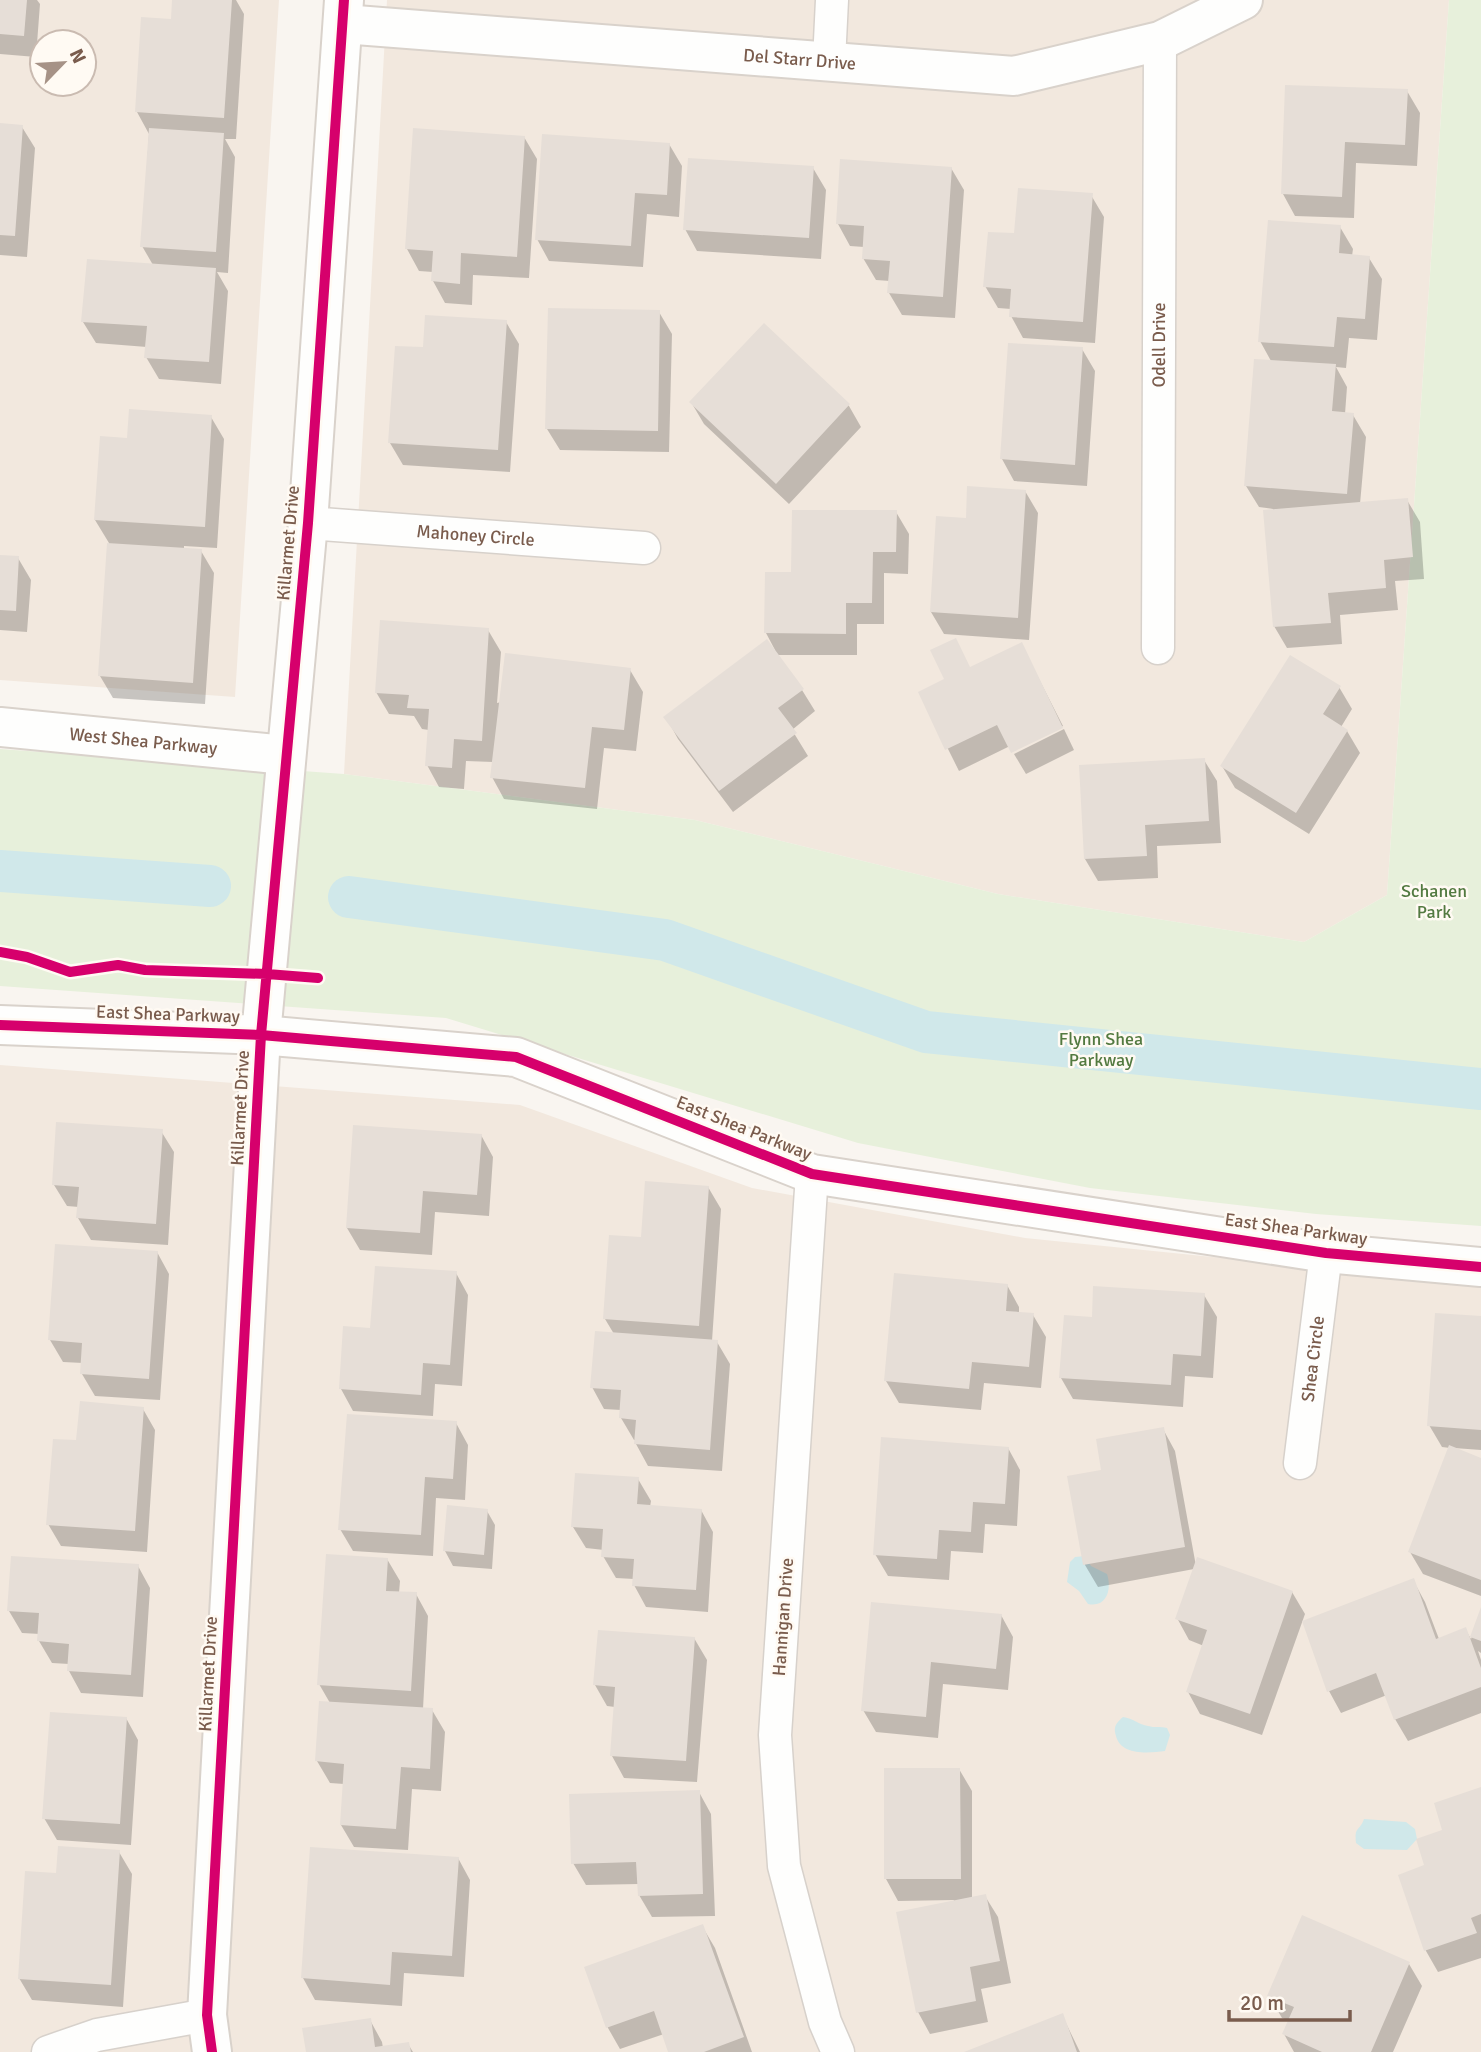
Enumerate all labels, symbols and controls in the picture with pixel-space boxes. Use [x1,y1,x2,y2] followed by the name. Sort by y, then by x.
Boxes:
[28,28,98,98] north arrow
[742,44,857,75] street label: Del Starr Drive
[64,45,91,67] text: N
[1148,302,1170,388] street label: Odell Drive
[272,484,304,602] street label: Killarmet Drive
[416,520,535,551] street label: Mahoney Circle
[68,723,219,759] street label: West Shea Parkway
[1401,880,1467,923] park label: Schanen Park
[96,1000,241,1028] street label: East Shea Parkway
[1059,1028,1143,1071] park label: Flynn Shea Parkway
[226,1050,254,1166] street label: Killarmet Drive
[673,1091,815,1165] street label: East Shea Parkway
[1223,1208,1369,1250] street label: East Shea Parkway
[1297,1314,1329,1403] street label: Shea Circle
[768,1557,798,1677] street label: Hannigan Drive
[194,1616,222,1732] street label: Killarmet Drive
[1229,1979,1350,2023] scale bar
[1240,1990,1284,2016] text: 20 m

